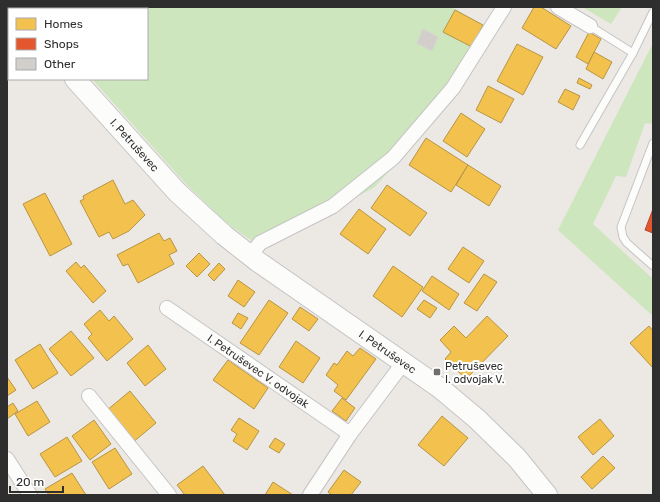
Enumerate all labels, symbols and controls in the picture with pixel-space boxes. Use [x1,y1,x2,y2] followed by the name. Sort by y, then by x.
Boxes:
[8,8,148,80] legend
[44,17,83,31] text: Homes
[44,37,79,51] text: Shops
[44,57,76,71] text: Other
[107,116,161,174] street label: I. Petruševec
[356,328,418,376] street label: I. Petruševec
[205,332,312,411] street label: I. Petruševec V. odvojak
[445,360,505,386] place label: Petruševec I. odvojak V.
[432,367,442,377] marker: Petruševec I. odvojak V.
[10,468,63,494] scale bar
[16,475,44,489] text: 20 m

